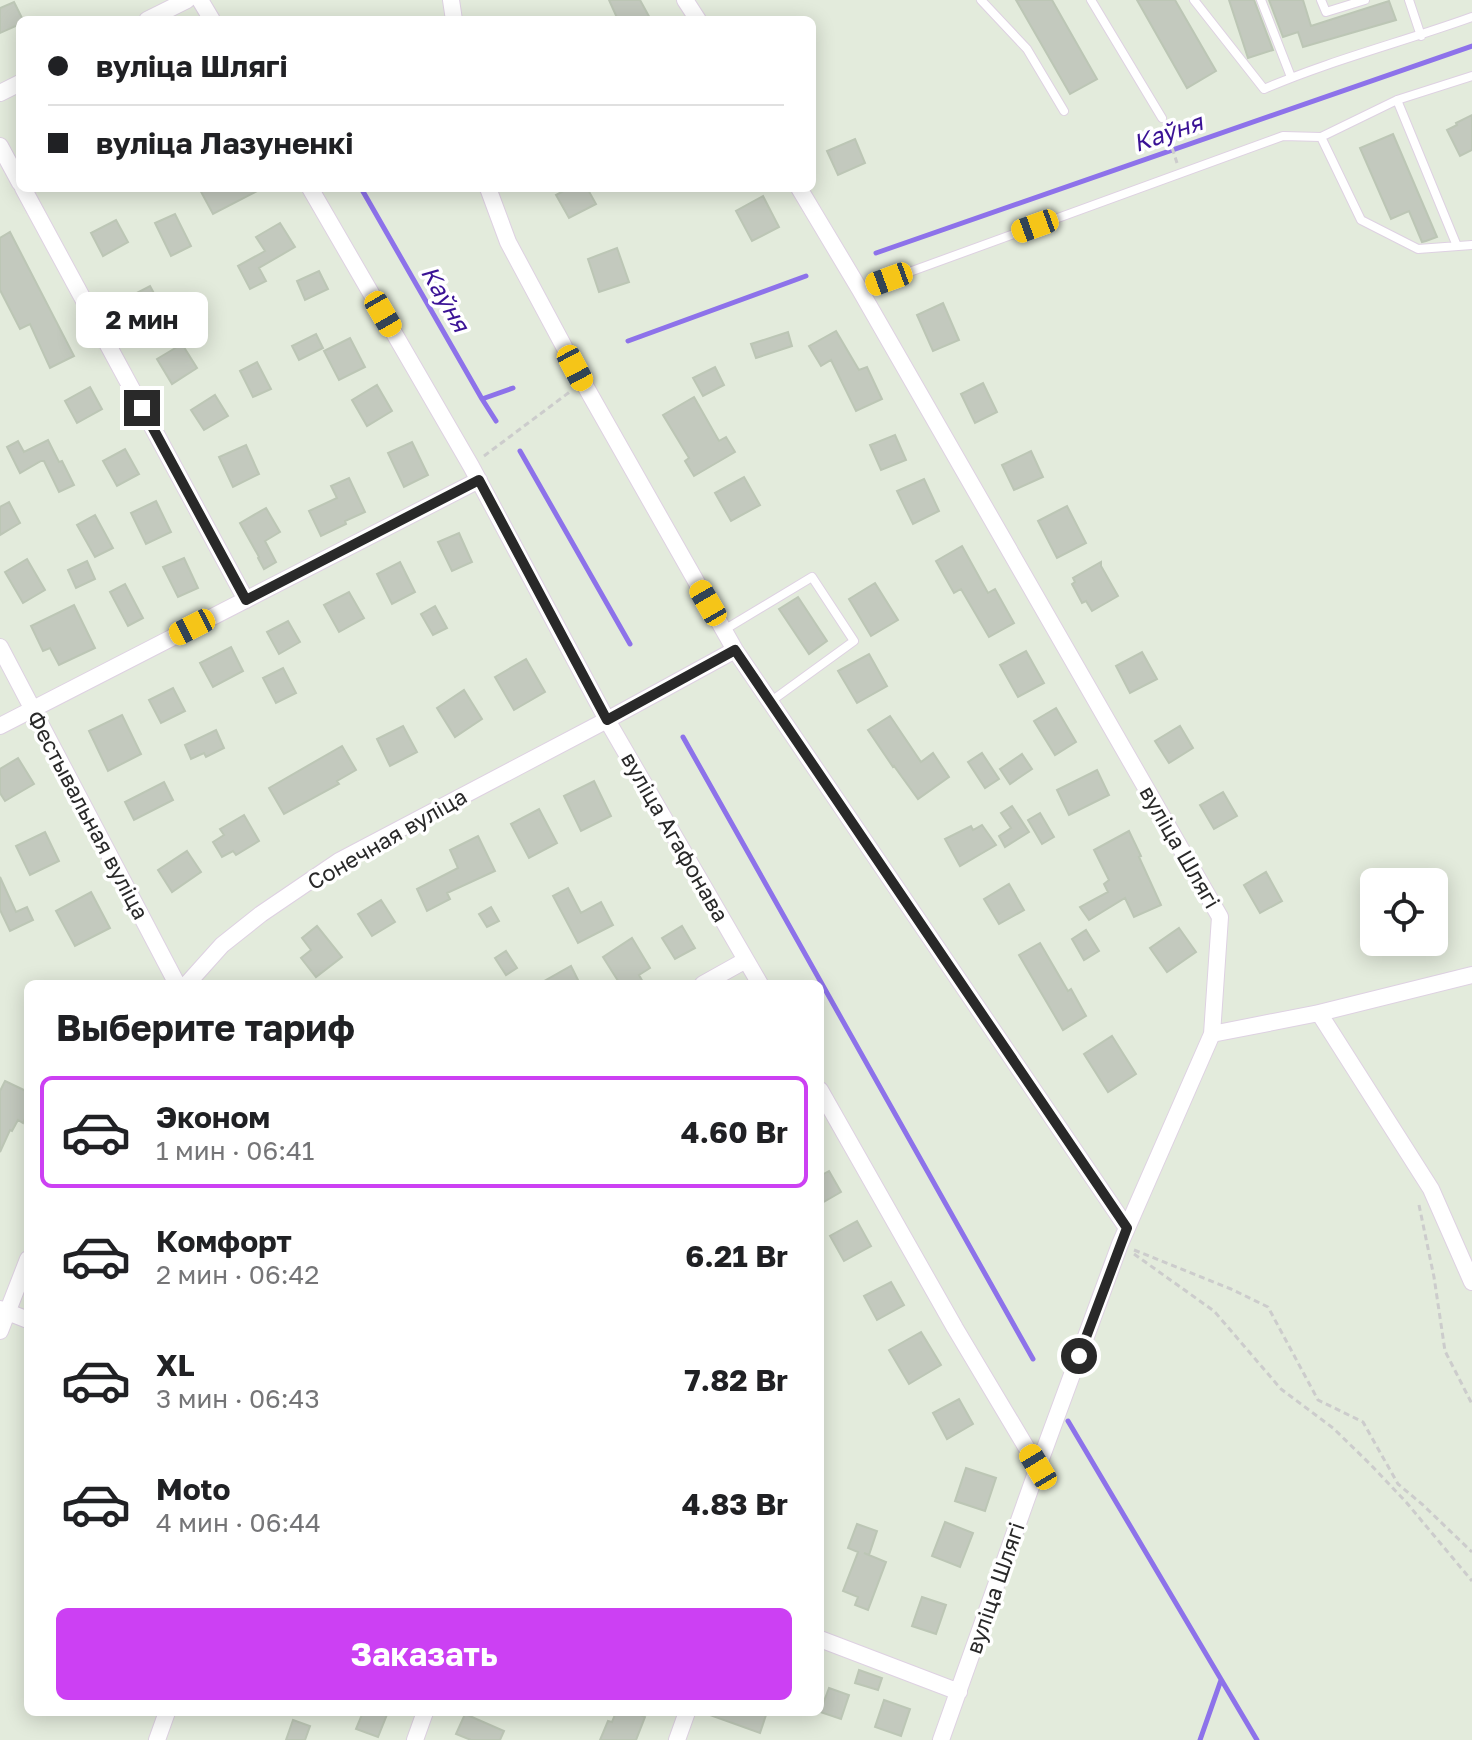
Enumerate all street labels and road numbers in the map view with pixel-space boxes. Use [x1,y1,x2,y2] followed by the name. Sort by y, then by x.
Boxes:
[22,706,155,924] street label: Фестывальная вуліца
[616,747,735,926] street label: вуліца Агафонава
[1134,781,1226,913] street label: вуліца Шлягі
[302,782,471,895] street label: Сонечная вуліца
[959,1519,1030,1657] street label: вуліца Шлягі

